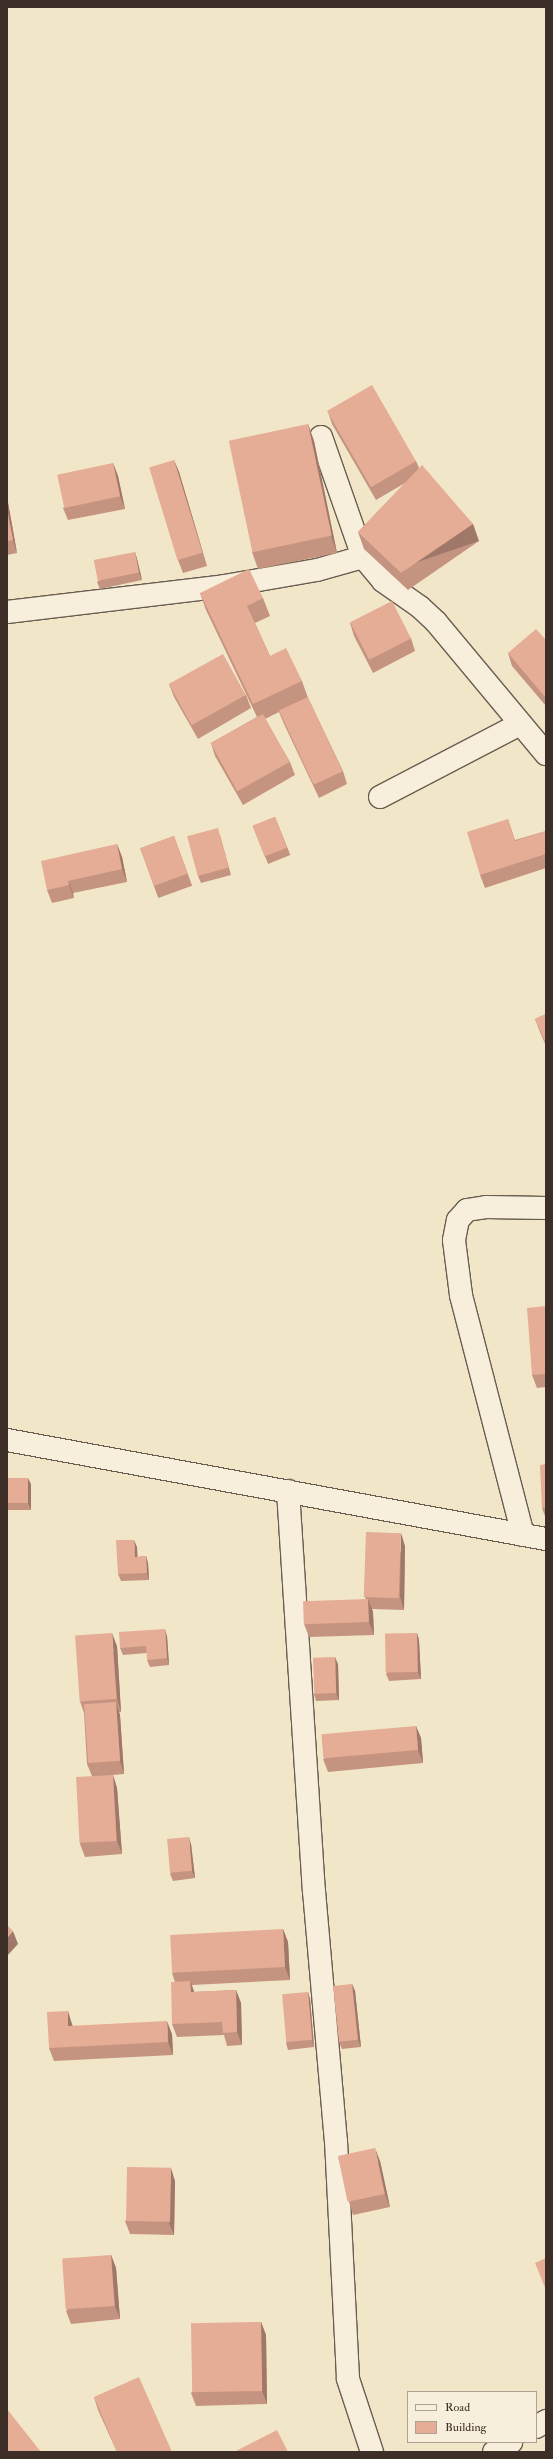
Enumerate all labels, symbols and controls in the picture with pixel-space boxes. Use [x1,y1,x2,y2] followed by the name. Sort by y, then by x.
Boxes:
[407,2391,537,2443] legend
[445,2400,470,2415] text: Road
[445,2420,486,2435] text: Building

